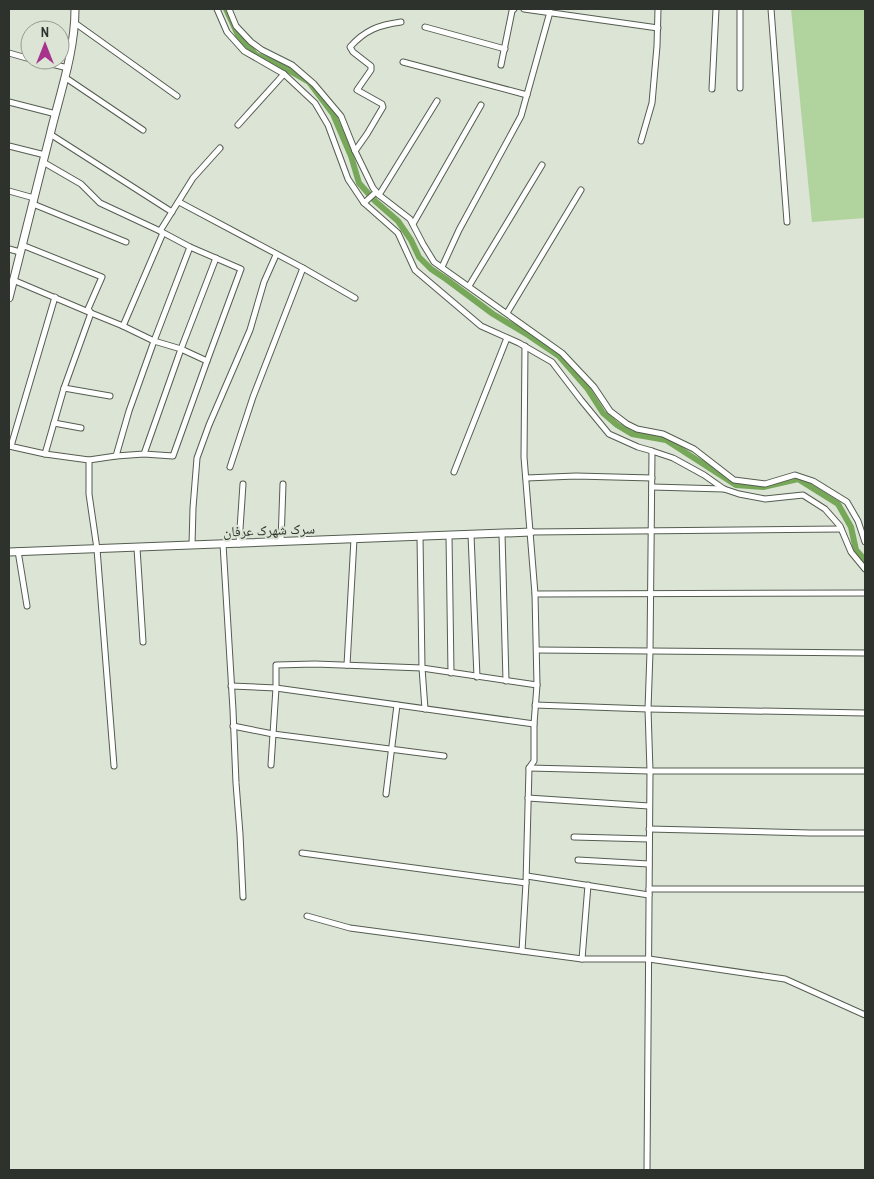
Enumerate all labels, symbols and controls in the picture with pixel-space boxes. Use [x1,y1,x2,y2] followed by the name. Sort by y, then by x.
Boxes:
[20,20,70,70] north arrow
[41,23,49,41] text: N
[223,519,315,541] street label: سرک شهرک عرفان

